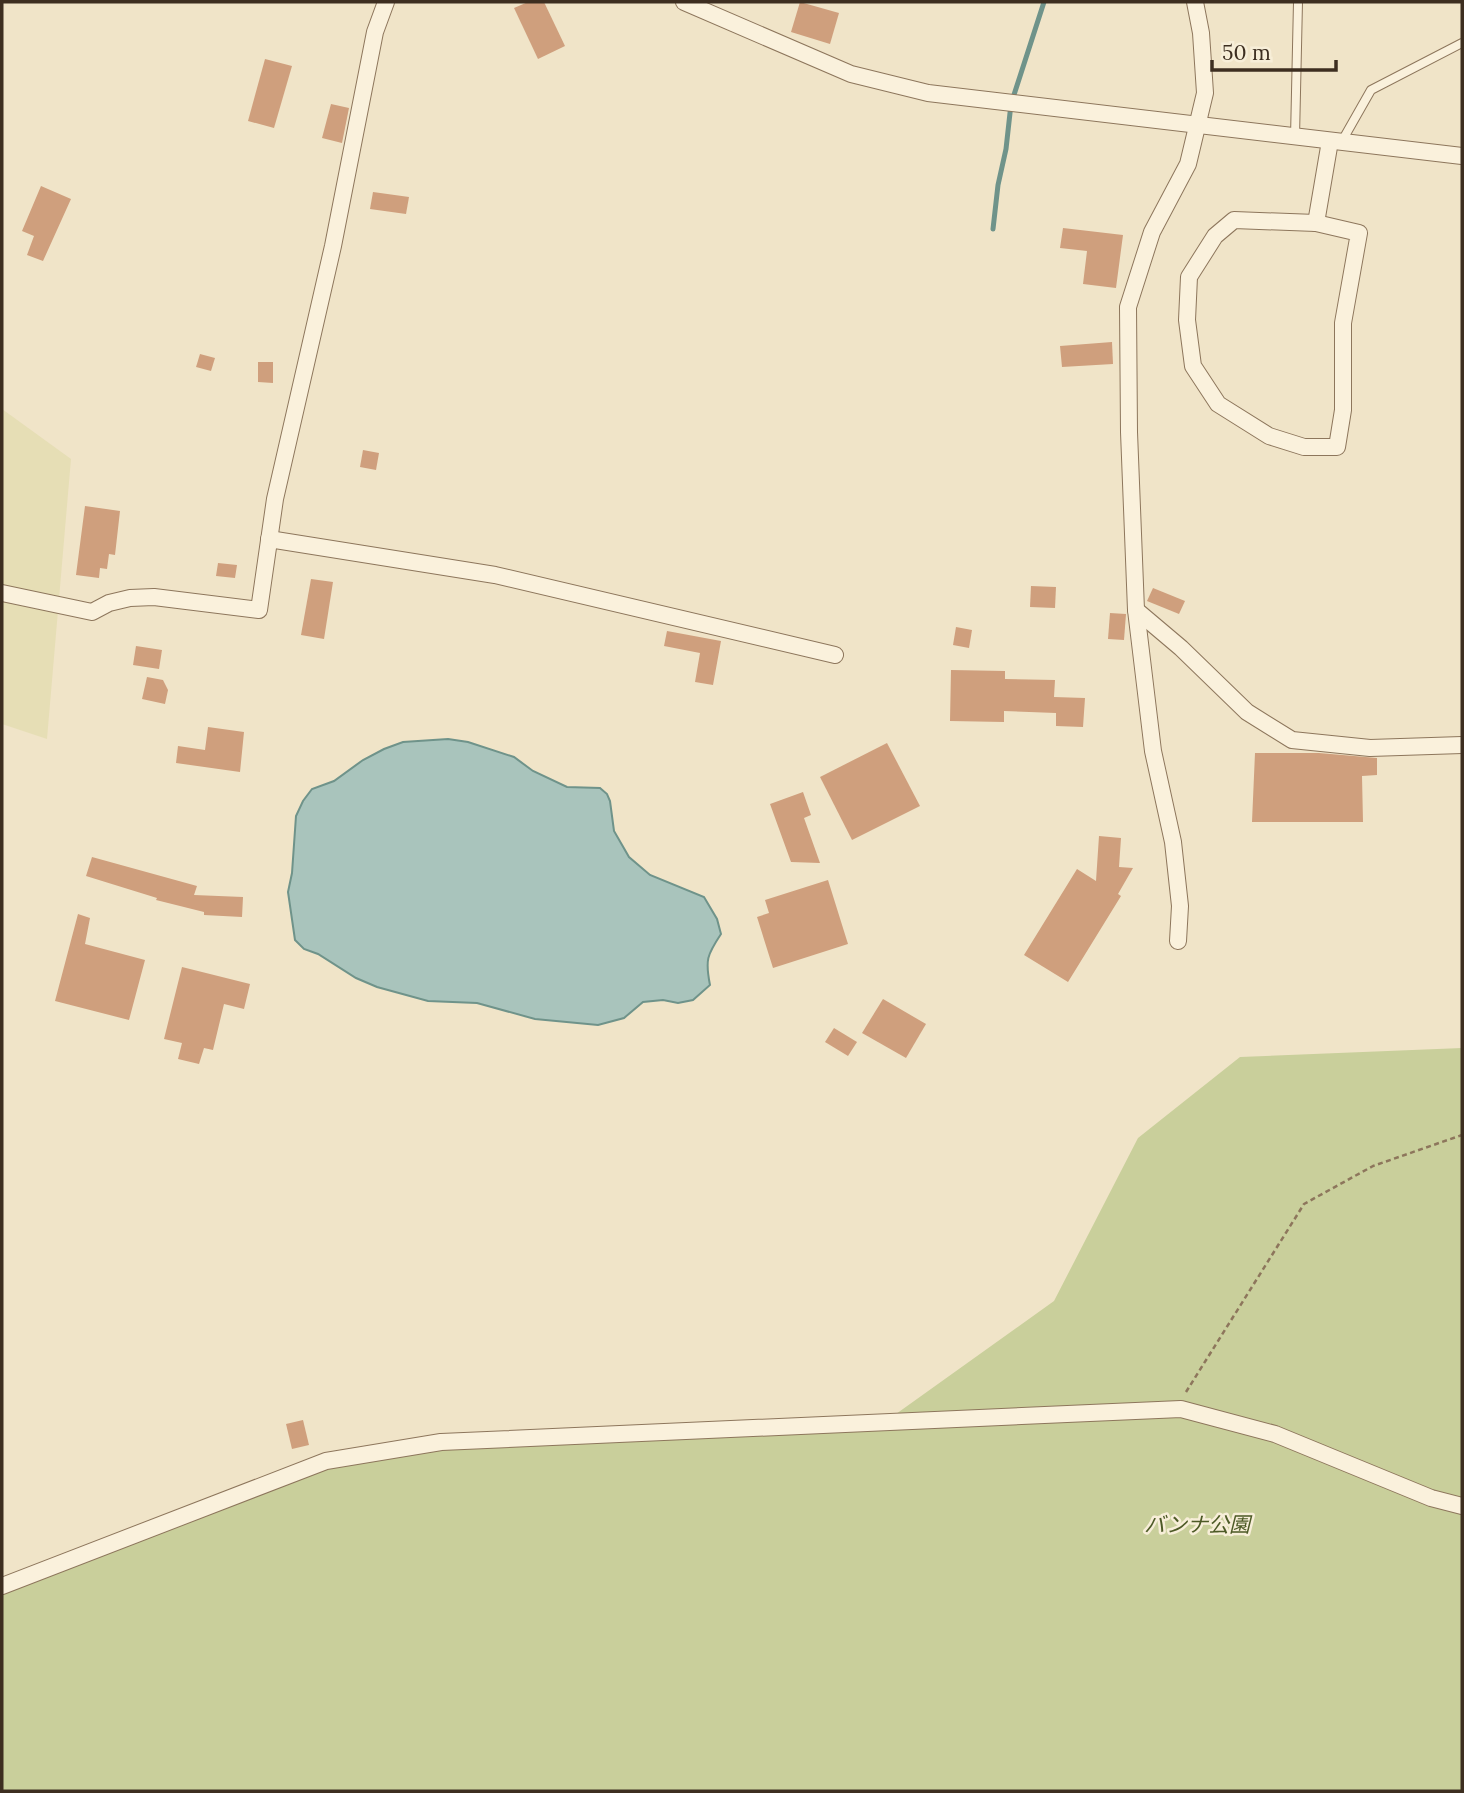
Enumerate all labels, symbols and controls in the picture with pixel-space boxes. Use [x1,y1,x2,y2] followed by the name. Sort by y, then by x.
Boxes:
[1212,28,1336,72] scale bar
[1222,39,1271,66] text: 50 m
[1144,1511,1253,1538] park label: バンナ公園

